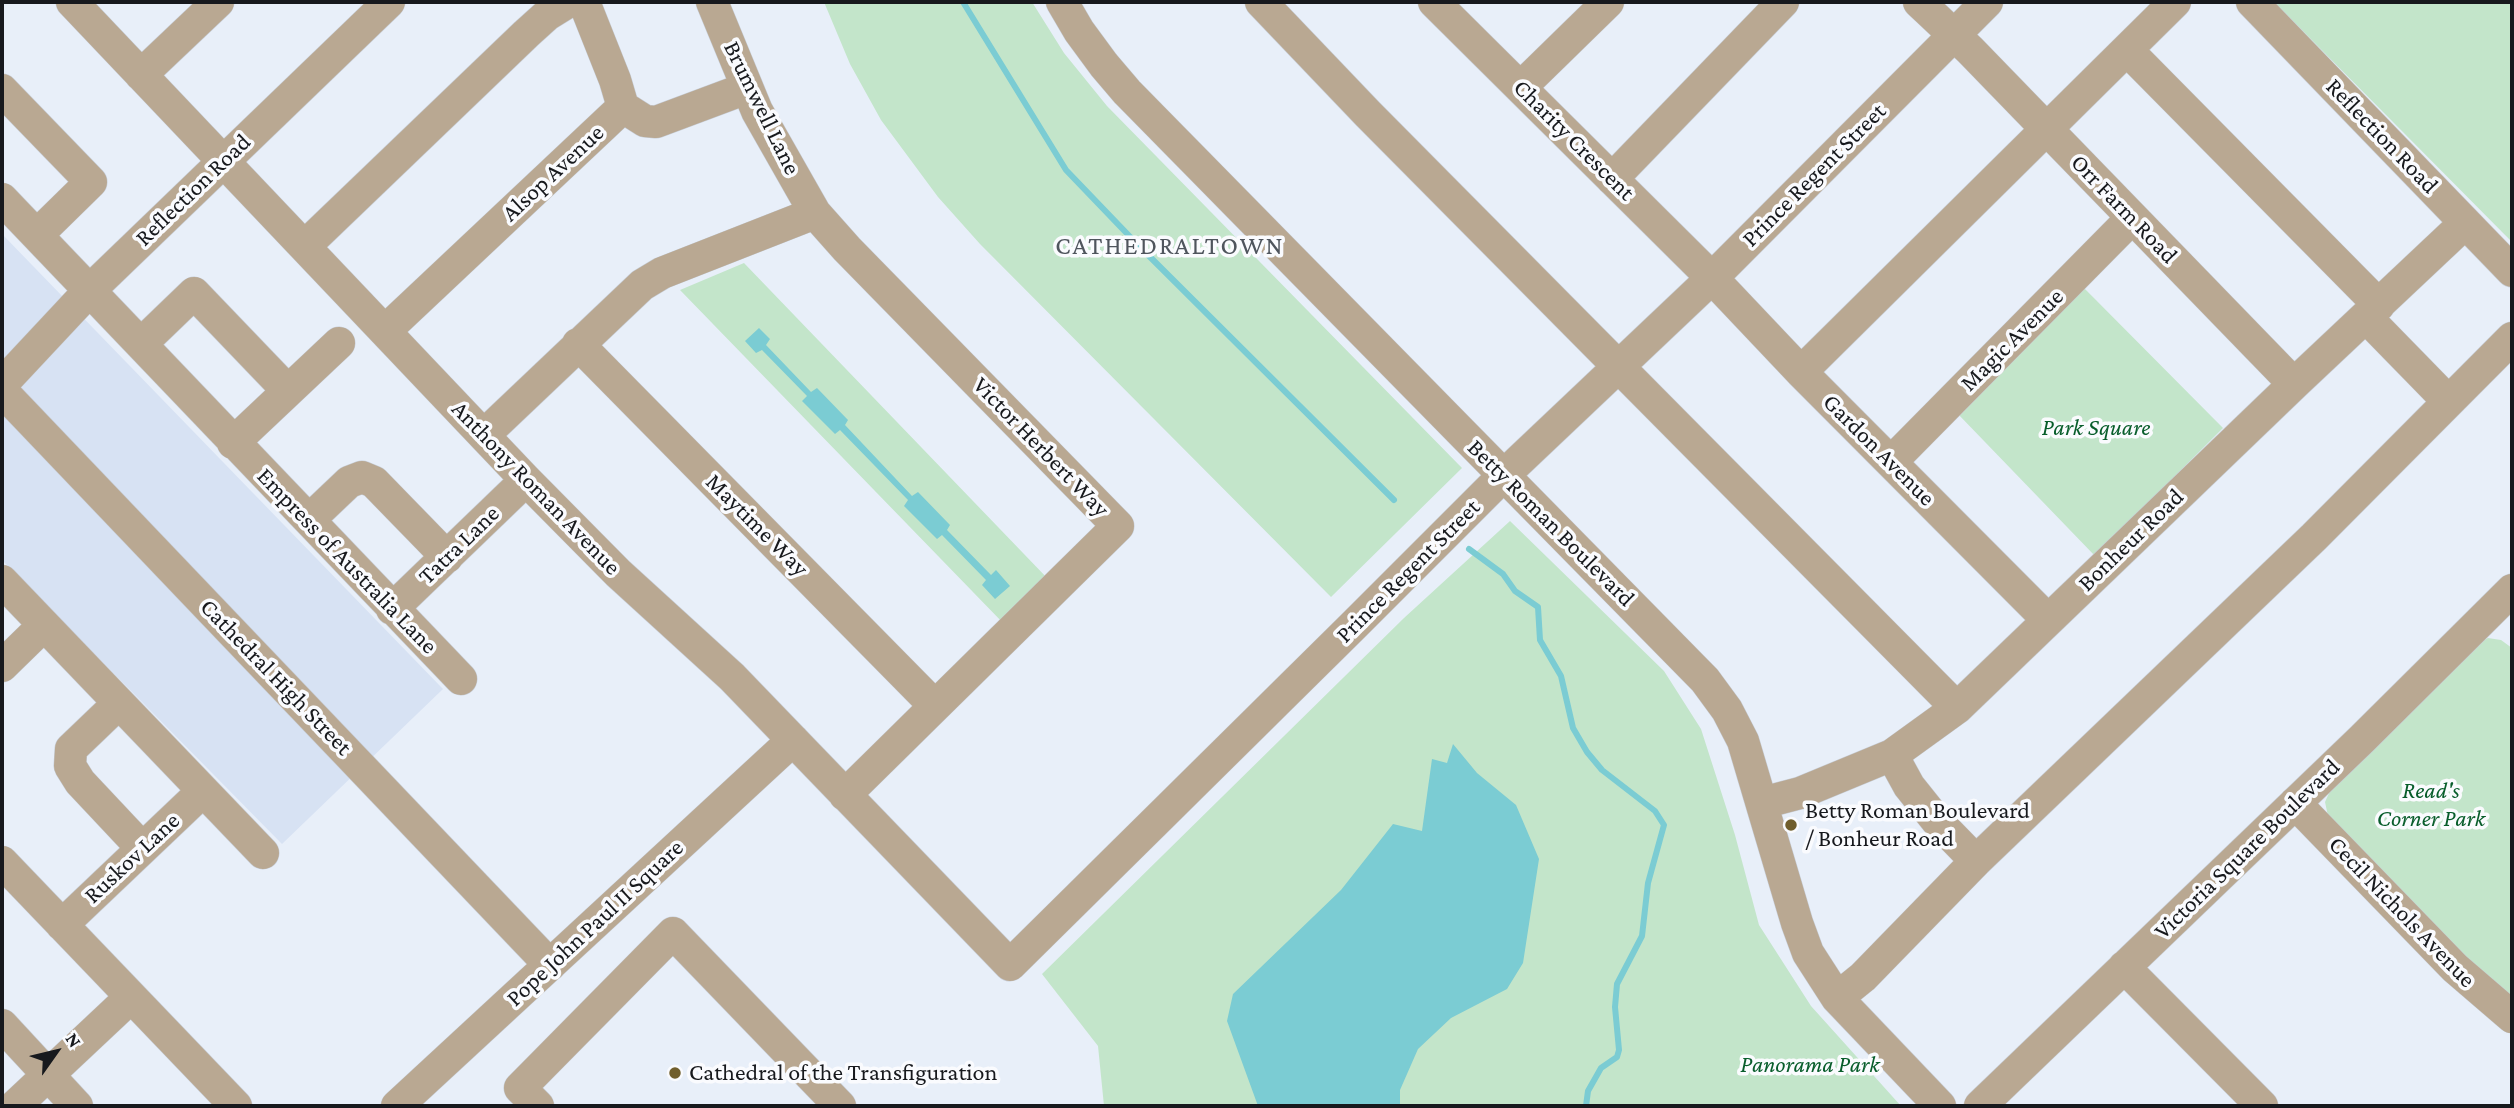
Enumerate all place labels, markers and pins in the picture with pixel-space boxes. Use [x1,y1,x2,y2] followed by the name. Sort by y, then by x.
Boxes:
[1805,797,2030,853] place label: Betty Roman Boulevard / Bonheur Road
[1783,817,1799,833] marker: Betty Roman Boulevard / Bonheur Road
[689,1059,997,1087] place label: Cathedral of the Transfiguration
[667,1065,683,1081] marker: Cathedral of the Transfiguration

